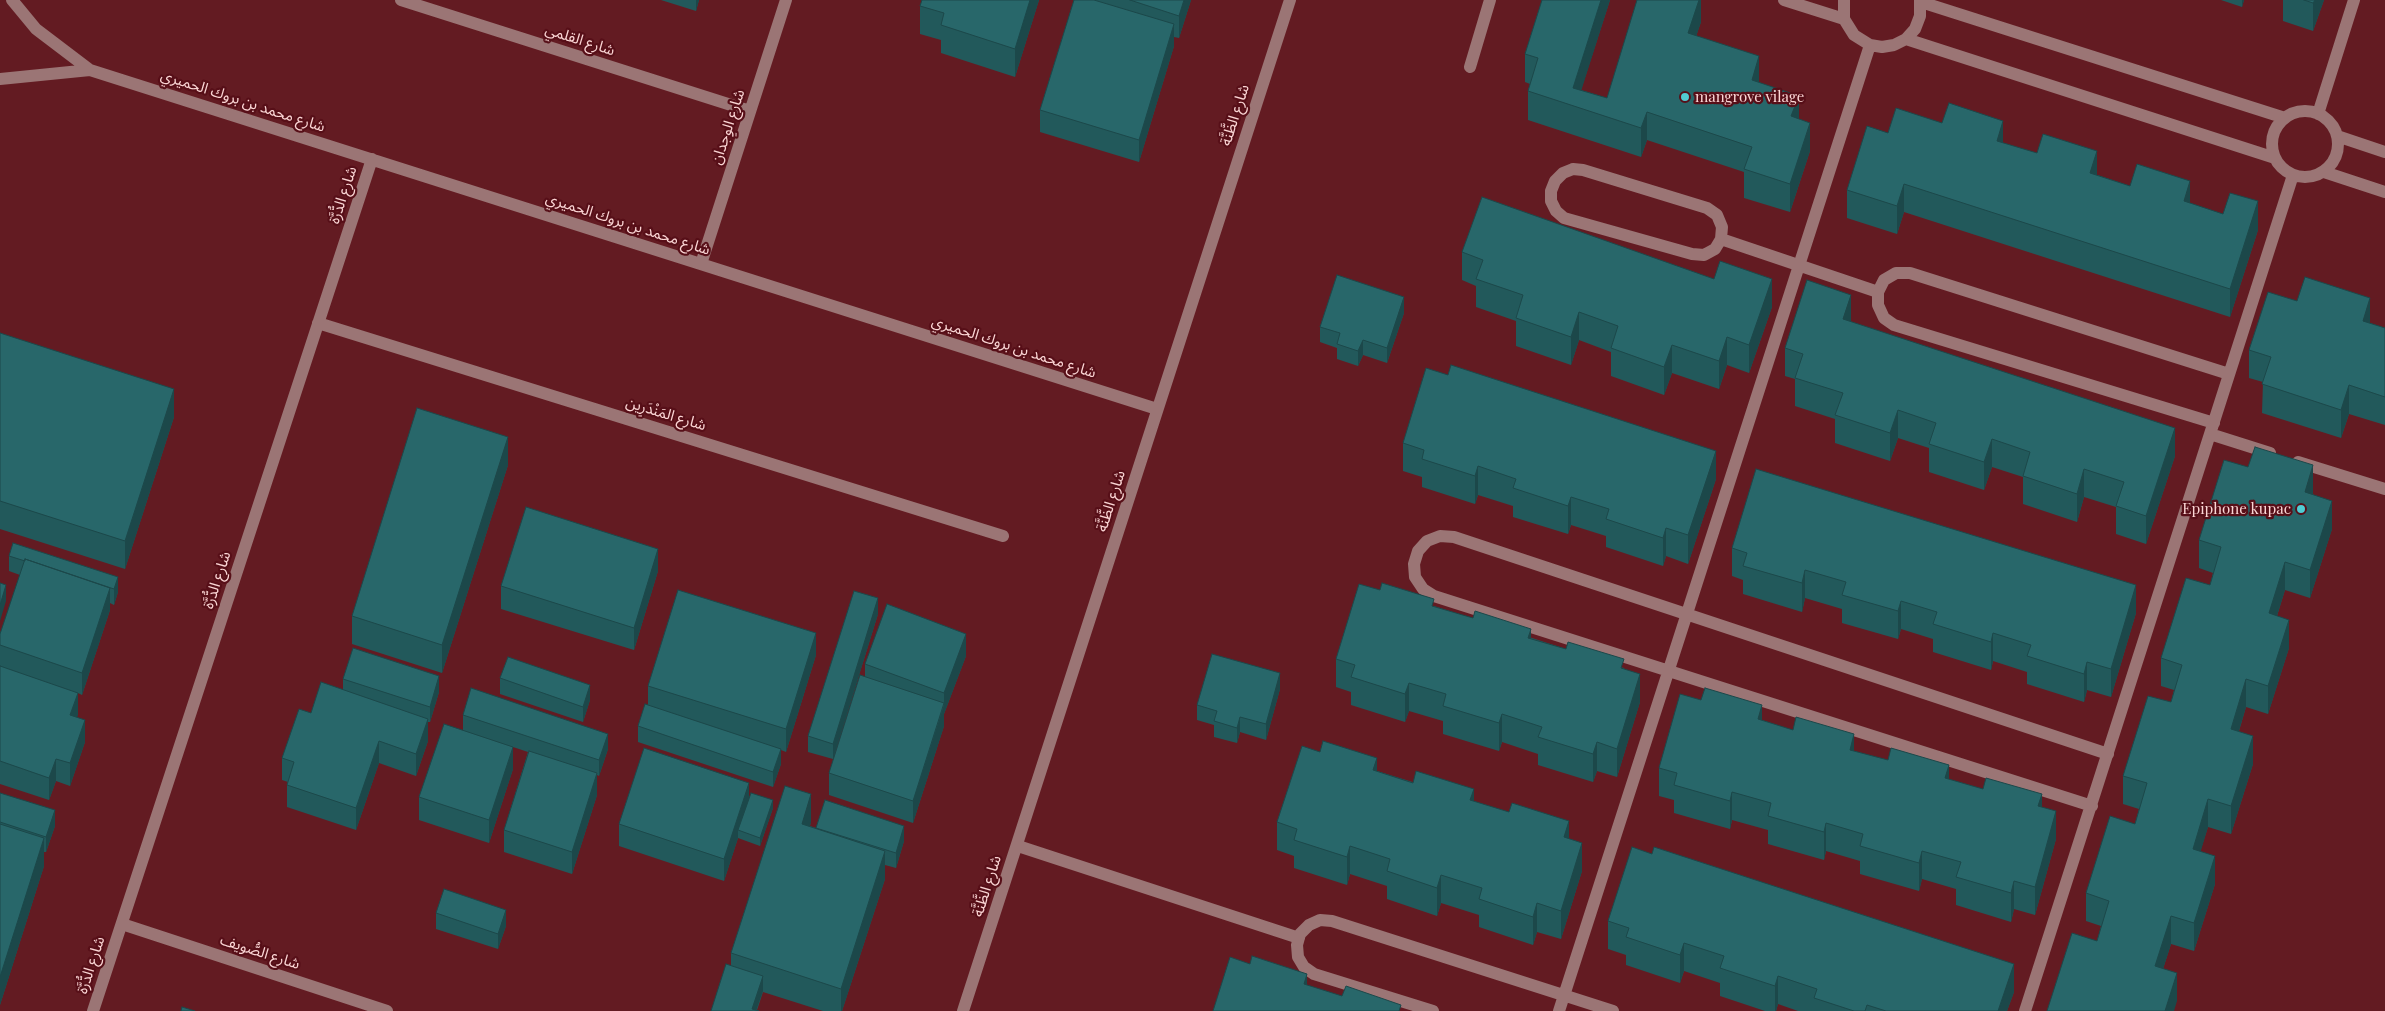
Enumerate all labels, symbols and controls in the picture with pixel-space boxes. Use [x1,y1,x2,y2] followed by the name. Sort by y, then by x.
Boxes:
[543,20,617,60] street label: شارع القلمي
[159,66,327,136] street label: شارع محمد بن بروك الحميري
[1217,82,1253,148] street label: شارع الظَّنَّة
[707,87,749,167] street label: شارع الوِجدان
[1695,88,1804,106] place label: mangrove vilage
[1679,91,1691,103] marker: mangrove vilage
[325,164,361,226] street label: شارع الدُّرَّة
[544,189,712,259] street label: شارع محمد بن بروك الحميري
[930,312,1098,382] street label: شارع محمد بن بروك الحميري
[624,393,708,435] street label: شارع المَنْدَرِين
[1093,468,1129,534] street label: شارع الظَّنَّة
[2182,500,2291,518] place label: Epiphone kupac
[2295,503,2307,515] marker: Epiphone kupac
[199,549,235,611] street label: شارع الدُّرَّة
[969,853,1005,919] street label: شارع الظَّنَّة
[218,931,302,973] street label: شارع الصُّويف
[73,934,109,996] street label: شارع الدُّرَّة

